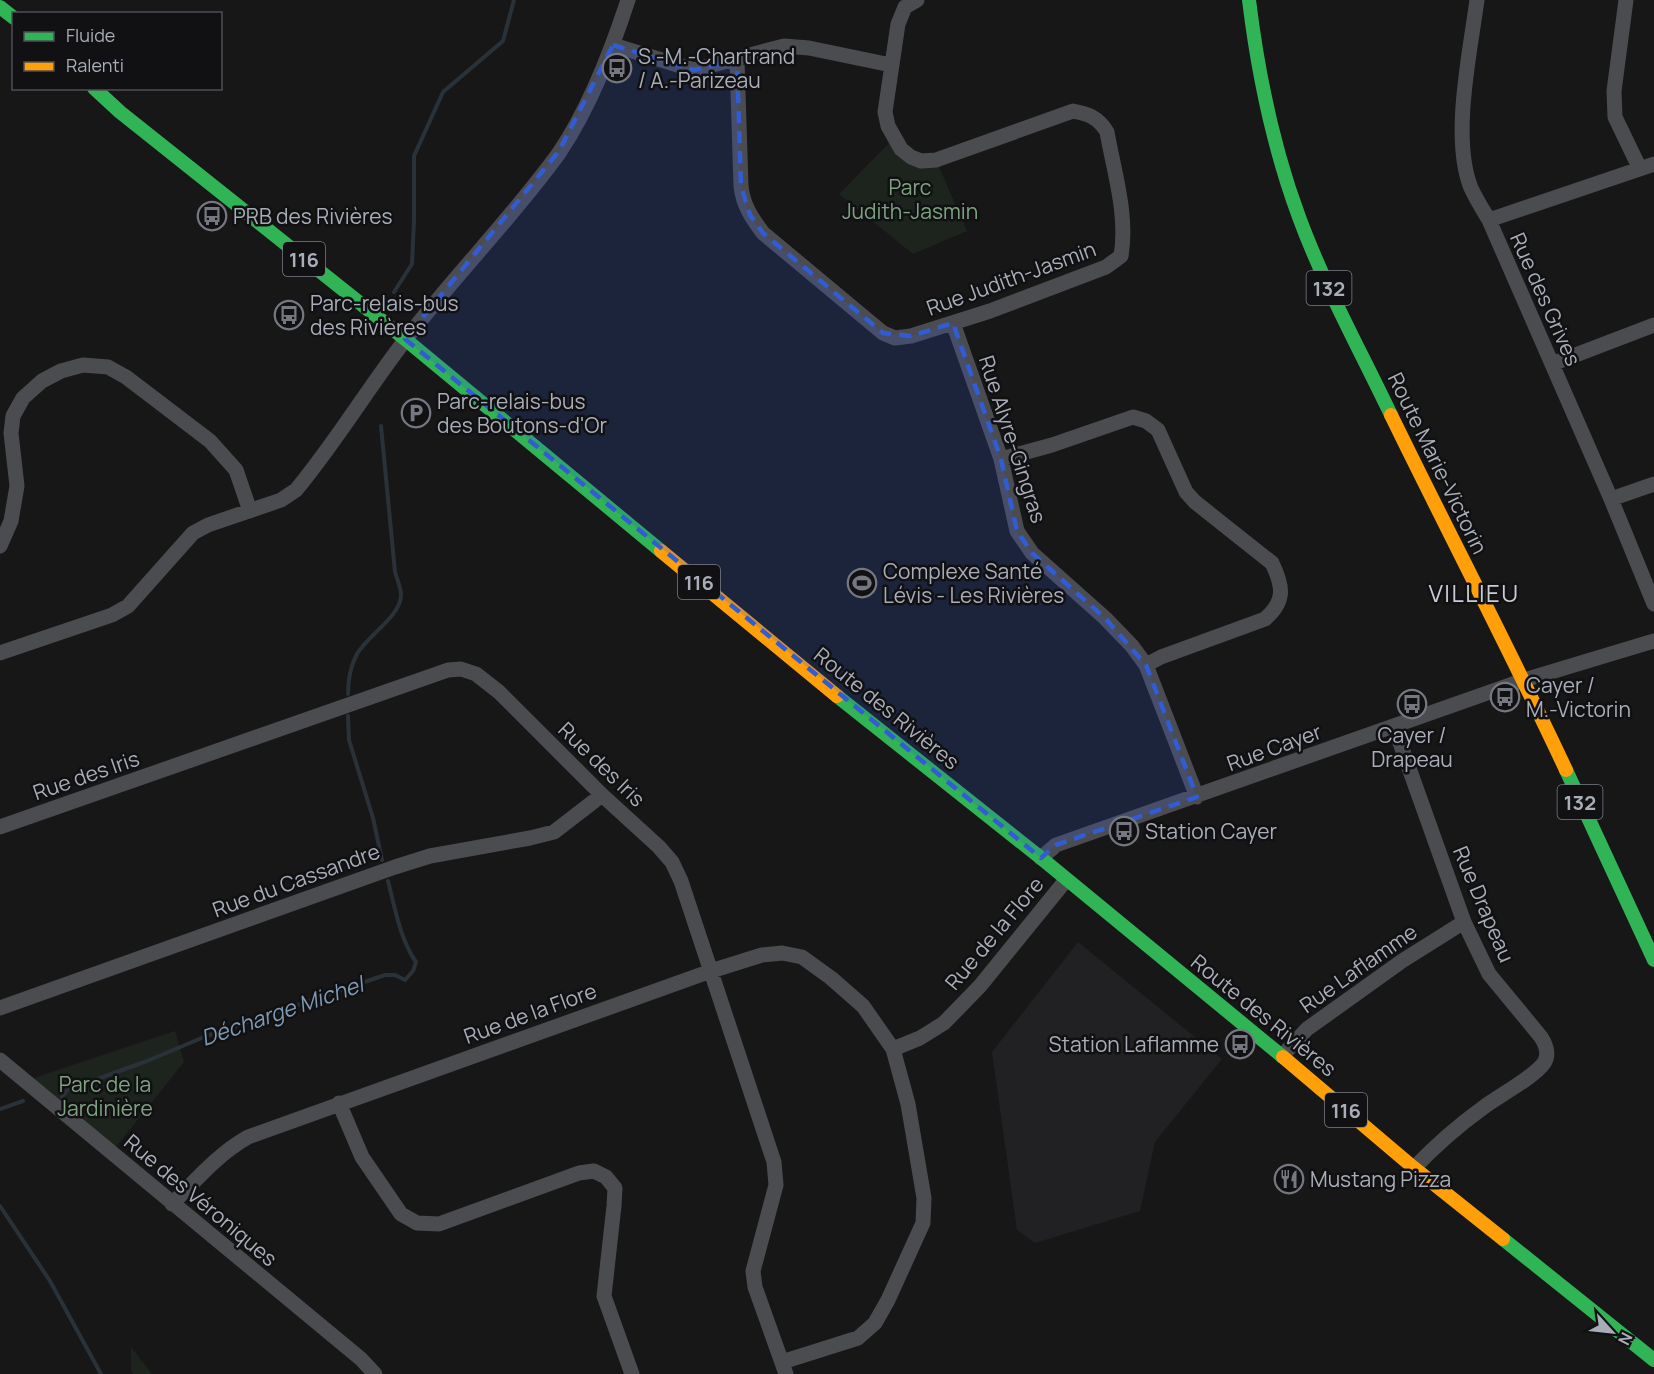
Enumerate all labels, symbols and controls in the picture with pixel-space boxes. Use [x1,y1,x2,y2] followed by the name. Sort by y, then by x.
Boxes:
[12,12,222,90] legend
[66,23,115,47] text: Fluide
[638,42,795,94] place label: S.-M.-Chartrand / A.-Parizeau
[601,52,633,84] bus stop icon: S.-M.-Chartrand / A.-Parizeau
[66,53,124,77] text: Ralenti
[842,173,978,225] park label: Parc Judith-Jasmin
[196,200,228,232] bus stop icon: PRB des Rivières
[233,202,393,230] place label: PRB des Rivières
[1504,228,1588,370] street label: Rue des Grives
[922,234,1100,322] street label: Rue Judith-Jasmin
[283,242,325,276] road number: 116
[1306,271,1352,305] road number: 132
[310,289,459,341] place label: Parc-relais-bus des Rivières
[273,299,305,331] bus stop icon: Parc-relais-bus des Rivières
[973,352,1053,526] street label: Rue Alyre-Gingras
[1382,368,1494,558] street label: Route Marie-Victorin
[437,387,608,439] place label: Parc-relais-bus des Boutons-d'Or
[400,397,432,429] parking icon: Parc-relais-bus des Boutons-d'Or
[883,557,1064,609] place label: Complexe Santé Lévis - Les Rivières
[678,565,720,599] road number: 116
[846,567,878,599] sports icon: Complexe Santé Lévis - Les Rivières
[1428,576,1520,609] district label: VILLIEU
[809,641,965,775] street label: Route des Rivières
[1526,671,1631,723] place label: Cayer / M.-Victorin
[1489,681,1521,713] bus stop icon: Cayer / M.-Victorin
[1396,688,1428,720] bus stop icon: Cayer / Drapeau
[553,716,651,812] street label: Rue des Iris
[1223,717,1326,777] street label: Rue Cayer
[1371,721,1453,773] place label: Cayer / Drapeau
[29,744,143,806] street label: Rue des Iris
[1558,785,1602,819] road number: 132
[1108,815,1140,847] bus stop icon: Station Cayer
[1145,817,1277,845] place label: Station Cayer
[208,837,384,923] street label: Rue du Cassandre
[1447,842,1521,966] street label: Rue Drapeau
[938,871,1050,995] street label: Rue de la Flore
[1294,917,1422,1019] street label: Rue Laflamme
[1186,948,1342,1082] street label: Route des Rivières
[197,968,370,1053] water label: Décharge Michel
[460,976,600,1050] street label: Rue de la Flore
[1224,1028,1256,1060] bus stop icon: Station Laflamme
[1049,1030,1219,1058] place label: Station Laflamme
[57,1070,153,1122] park label: Parc de la Jardinière
[1325,1093,1367,1127] road number: 116
[119,1128,283,1272] street label: Rue des Véroniques
[1273,1163,1305,1195] restaurant icon: Mustang Pizza
[1310,1165,1451,1193] place label: Mustang Pizza
[1582,1302,1642,1362] north arrow
[1613,1329,1638,1349] text: N

